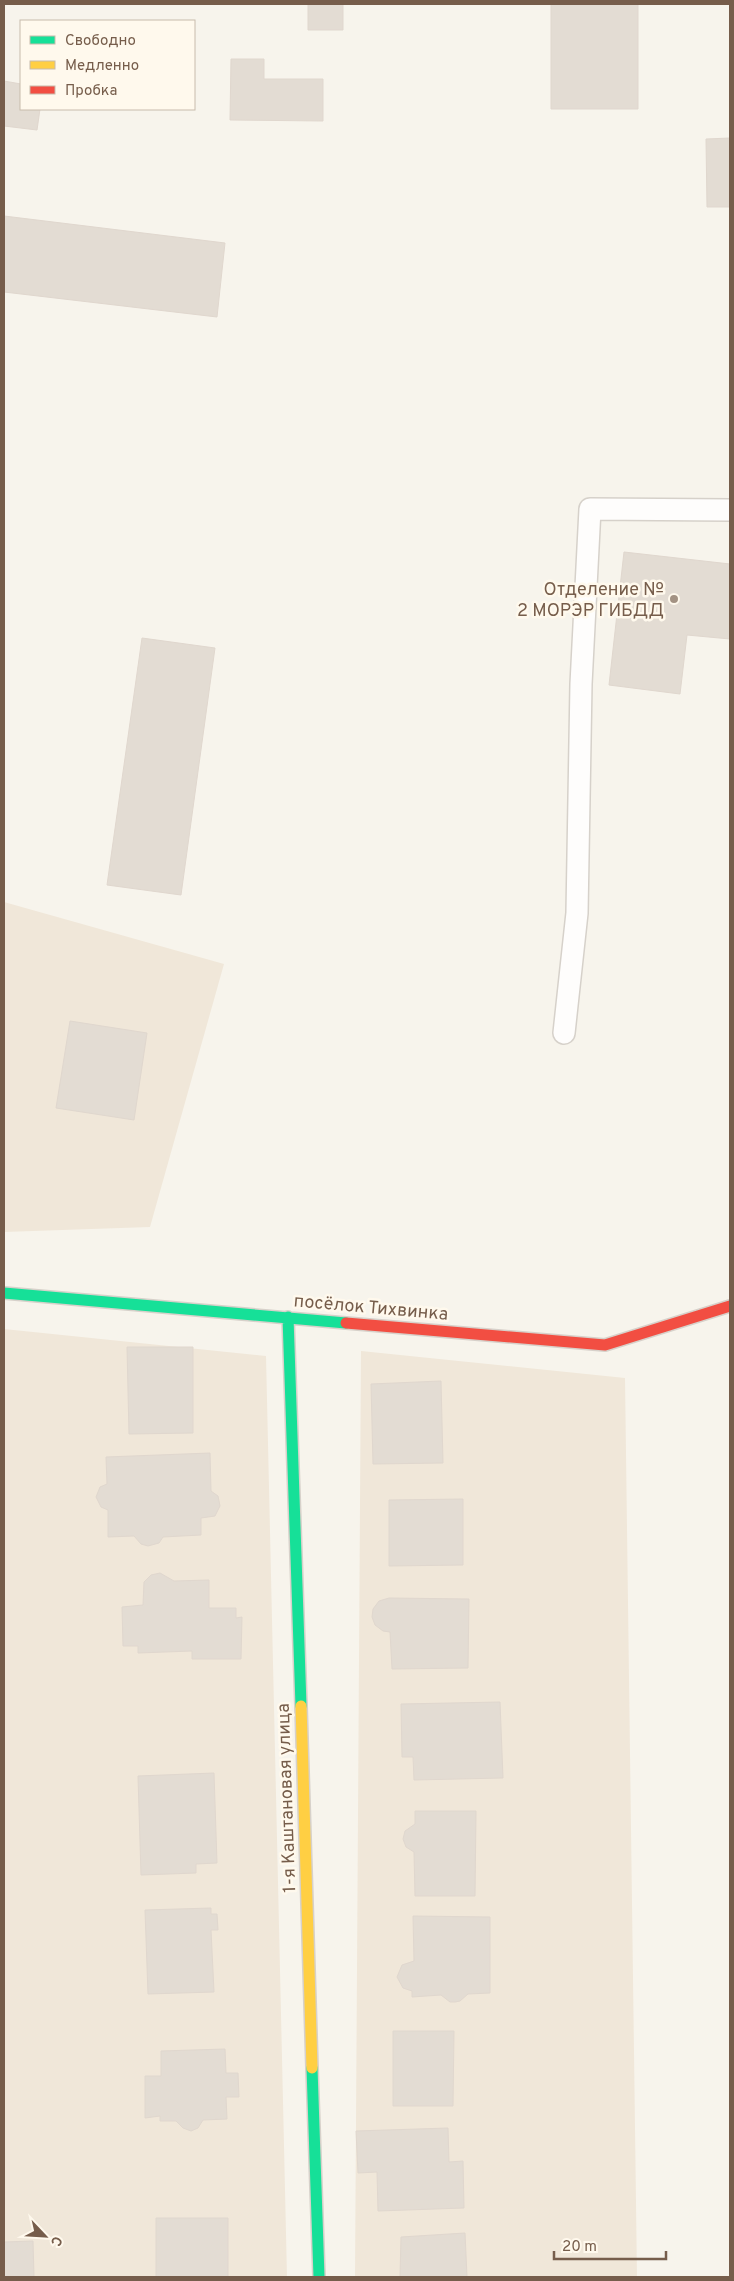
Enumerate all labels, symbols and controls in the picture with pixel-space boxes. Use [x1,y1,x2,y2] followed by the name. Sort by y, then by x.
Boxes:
[20,20,195,110] legend
[65,32,136,51] text: Свободно
[65,57,139,76] text: Медленно
[65,82,117,101] text: Пробка
[517,579,664,623] place label: Отделение № 2 МОРЭР ГИБДД
[668,593,680,605] marker: Отделение № 2 МОРЭР ГИБДД
[293,1290,449,1327] street label: посёлок Тихвинка
[273,1703,302,1893] street label: 1-я Каштановая улица
[20,2211,70,2261] north arrow
[554,2228,666,2260] scale bar
[46,2233,65,2249] text: С
[562,2238,597,2257] text: 20 m

